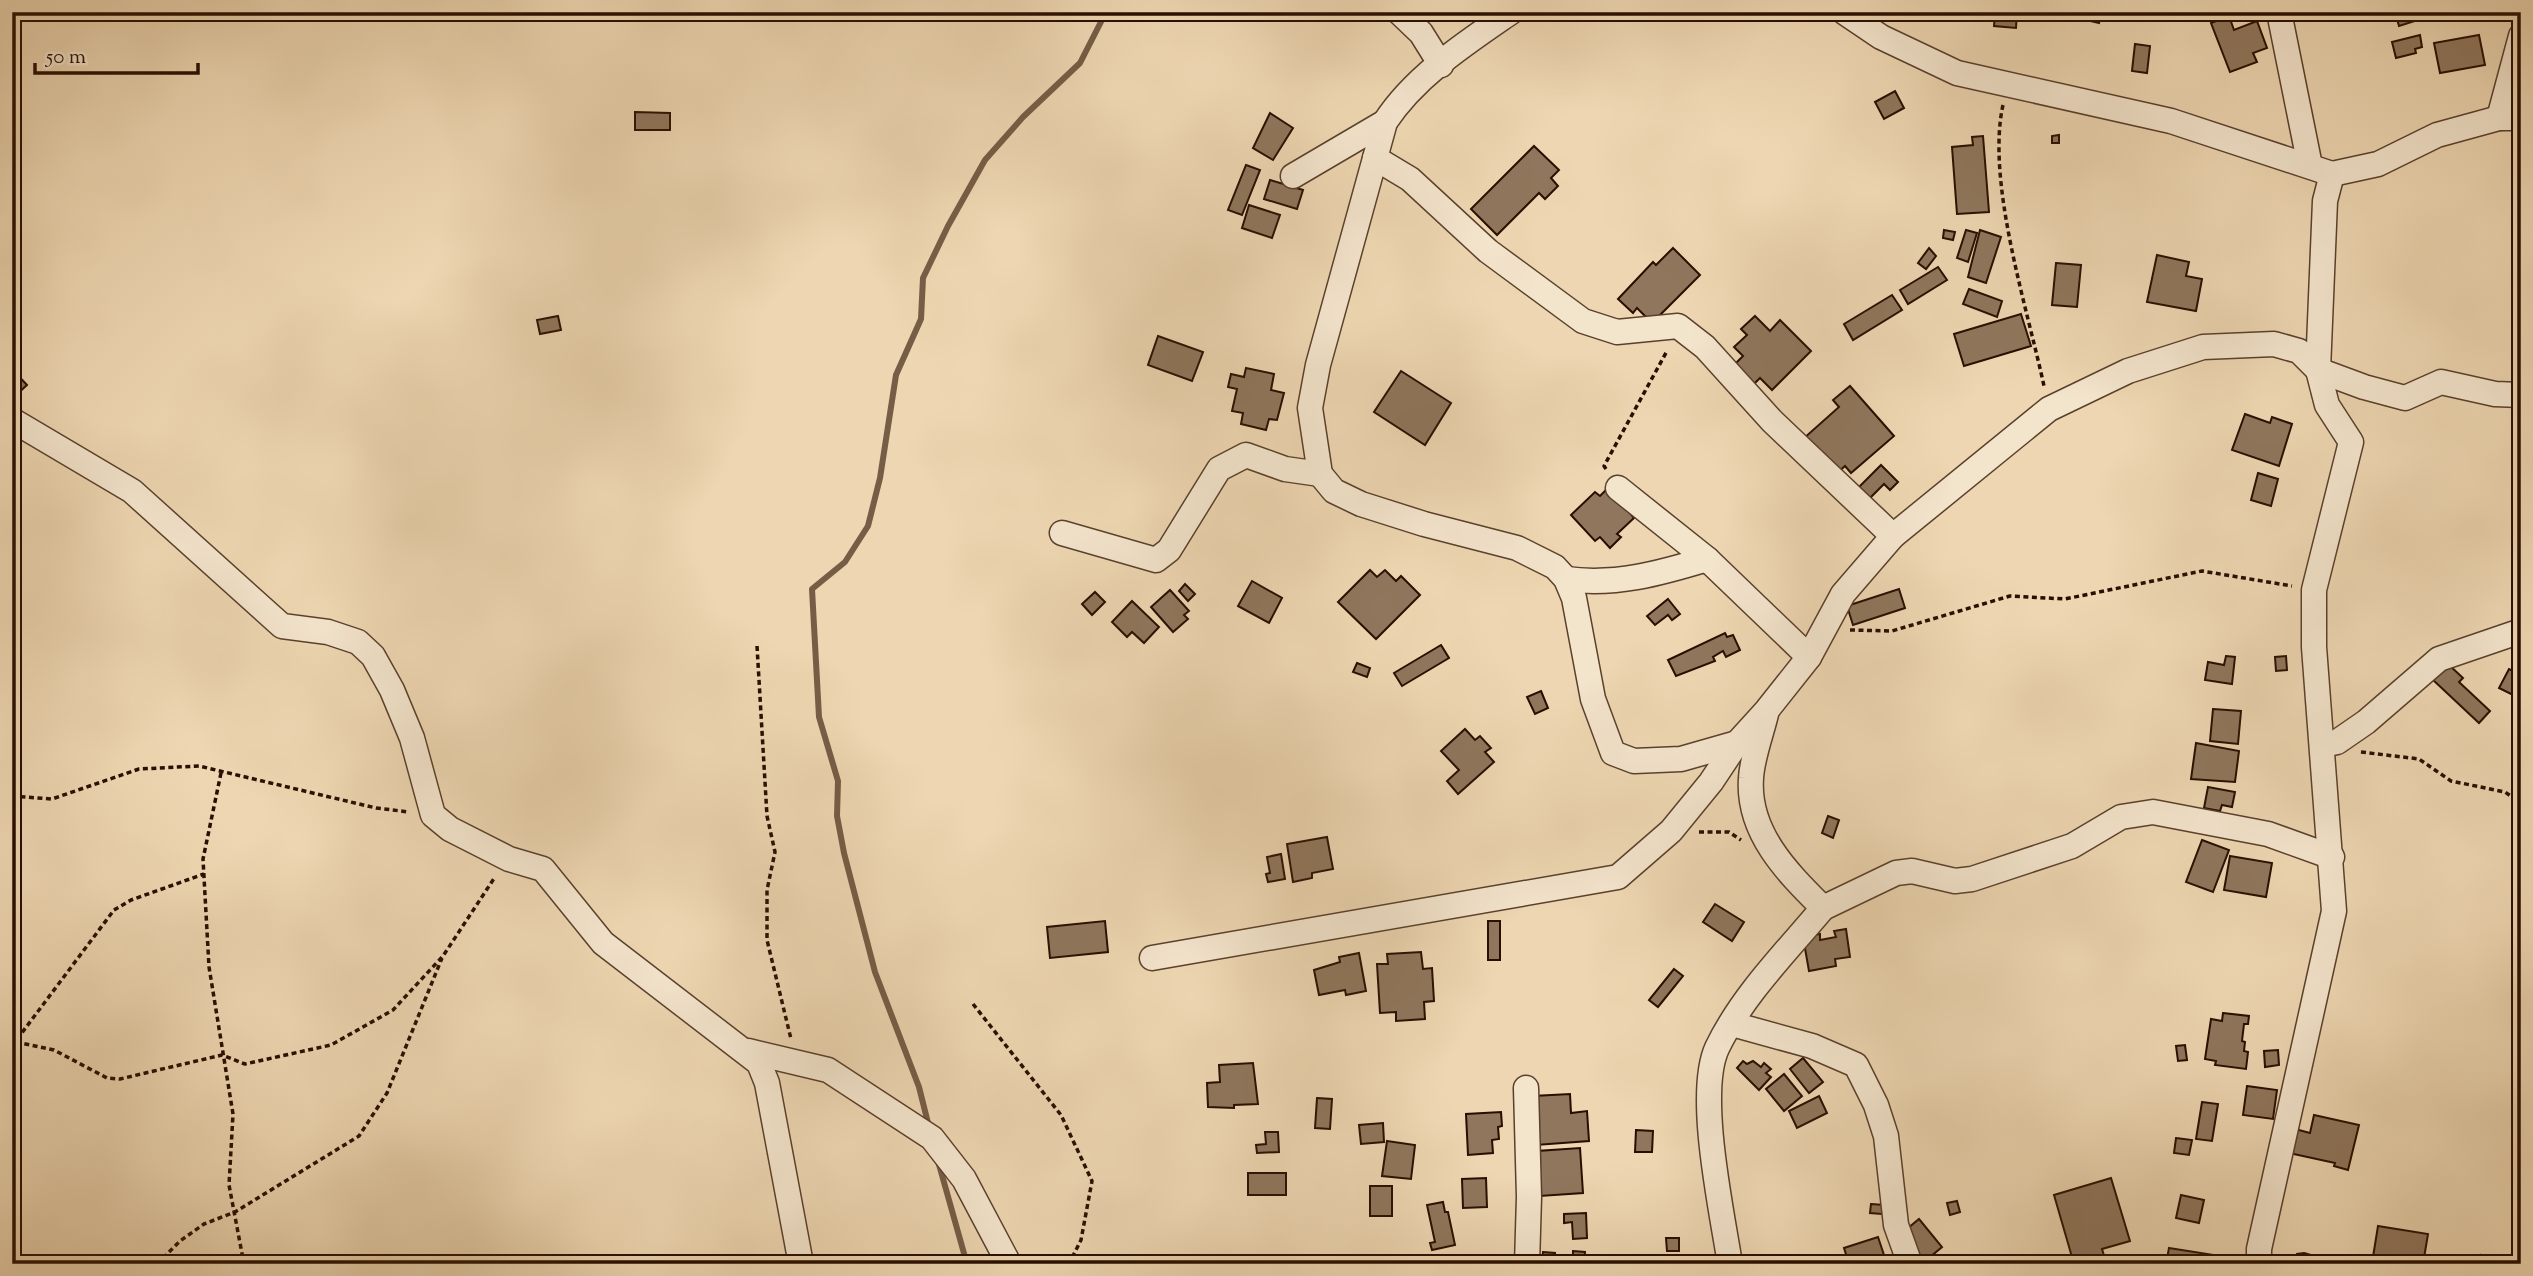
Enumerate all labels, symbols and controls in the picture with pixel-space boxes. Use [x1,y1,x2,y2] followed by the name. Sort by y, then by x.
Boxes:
[35,32,198,76] scale bar
[45,43,86,73] text: 50 m

